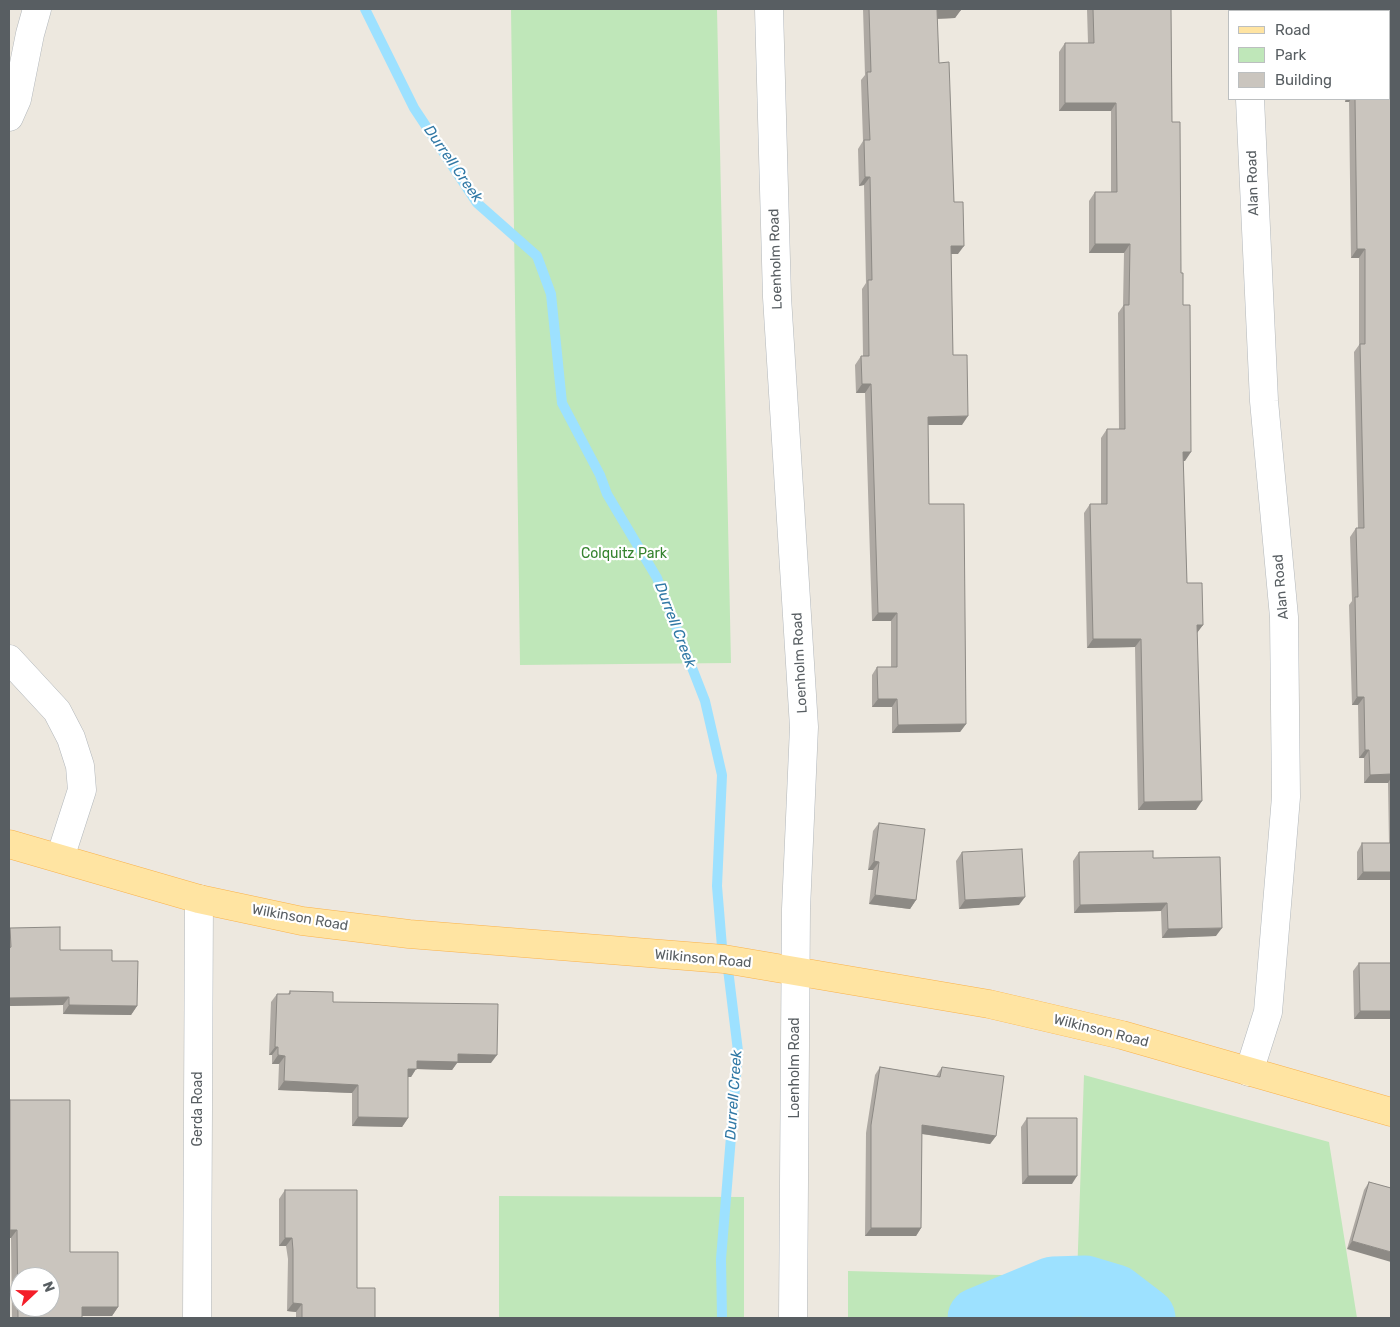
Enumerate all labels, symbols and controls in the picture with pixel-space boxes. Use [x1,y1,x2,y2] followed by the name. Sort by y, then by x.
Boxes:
[1228,10,1390,100] legend
[1275,21,1311,39] text: Road
[1275,46,1306,64] text: Park
[1275,71,1332,89] text: Building
[420,122,486,206] water label: Durrell Creek
[1243,150,1263,216] street label: Alan Road
[766,208,786,310] street label: Loenholm Road
[581,546,667,562] park label: Colquitz Park
[1270,554,1292,620] street label: Alan Road
[650,580,700,670] water label: Durrell Creek
[789,612,811,714] street label: Loenholm Road
[251,901,349,935] street label: Wilkinson Road
[654,946,752,972] street label: Wilkinson Road
[1052,1011,1150,1051] street label: Wilkinson Road
[787,1017,803,1119] street label: Loenholm Road
[722,1049,746,1141] water label: Durrell Creek
[190,1071,206,1147] street label: Gerda Road
[10,1267,60,1317] north arrow
[39,1279,58,1295] text: N

